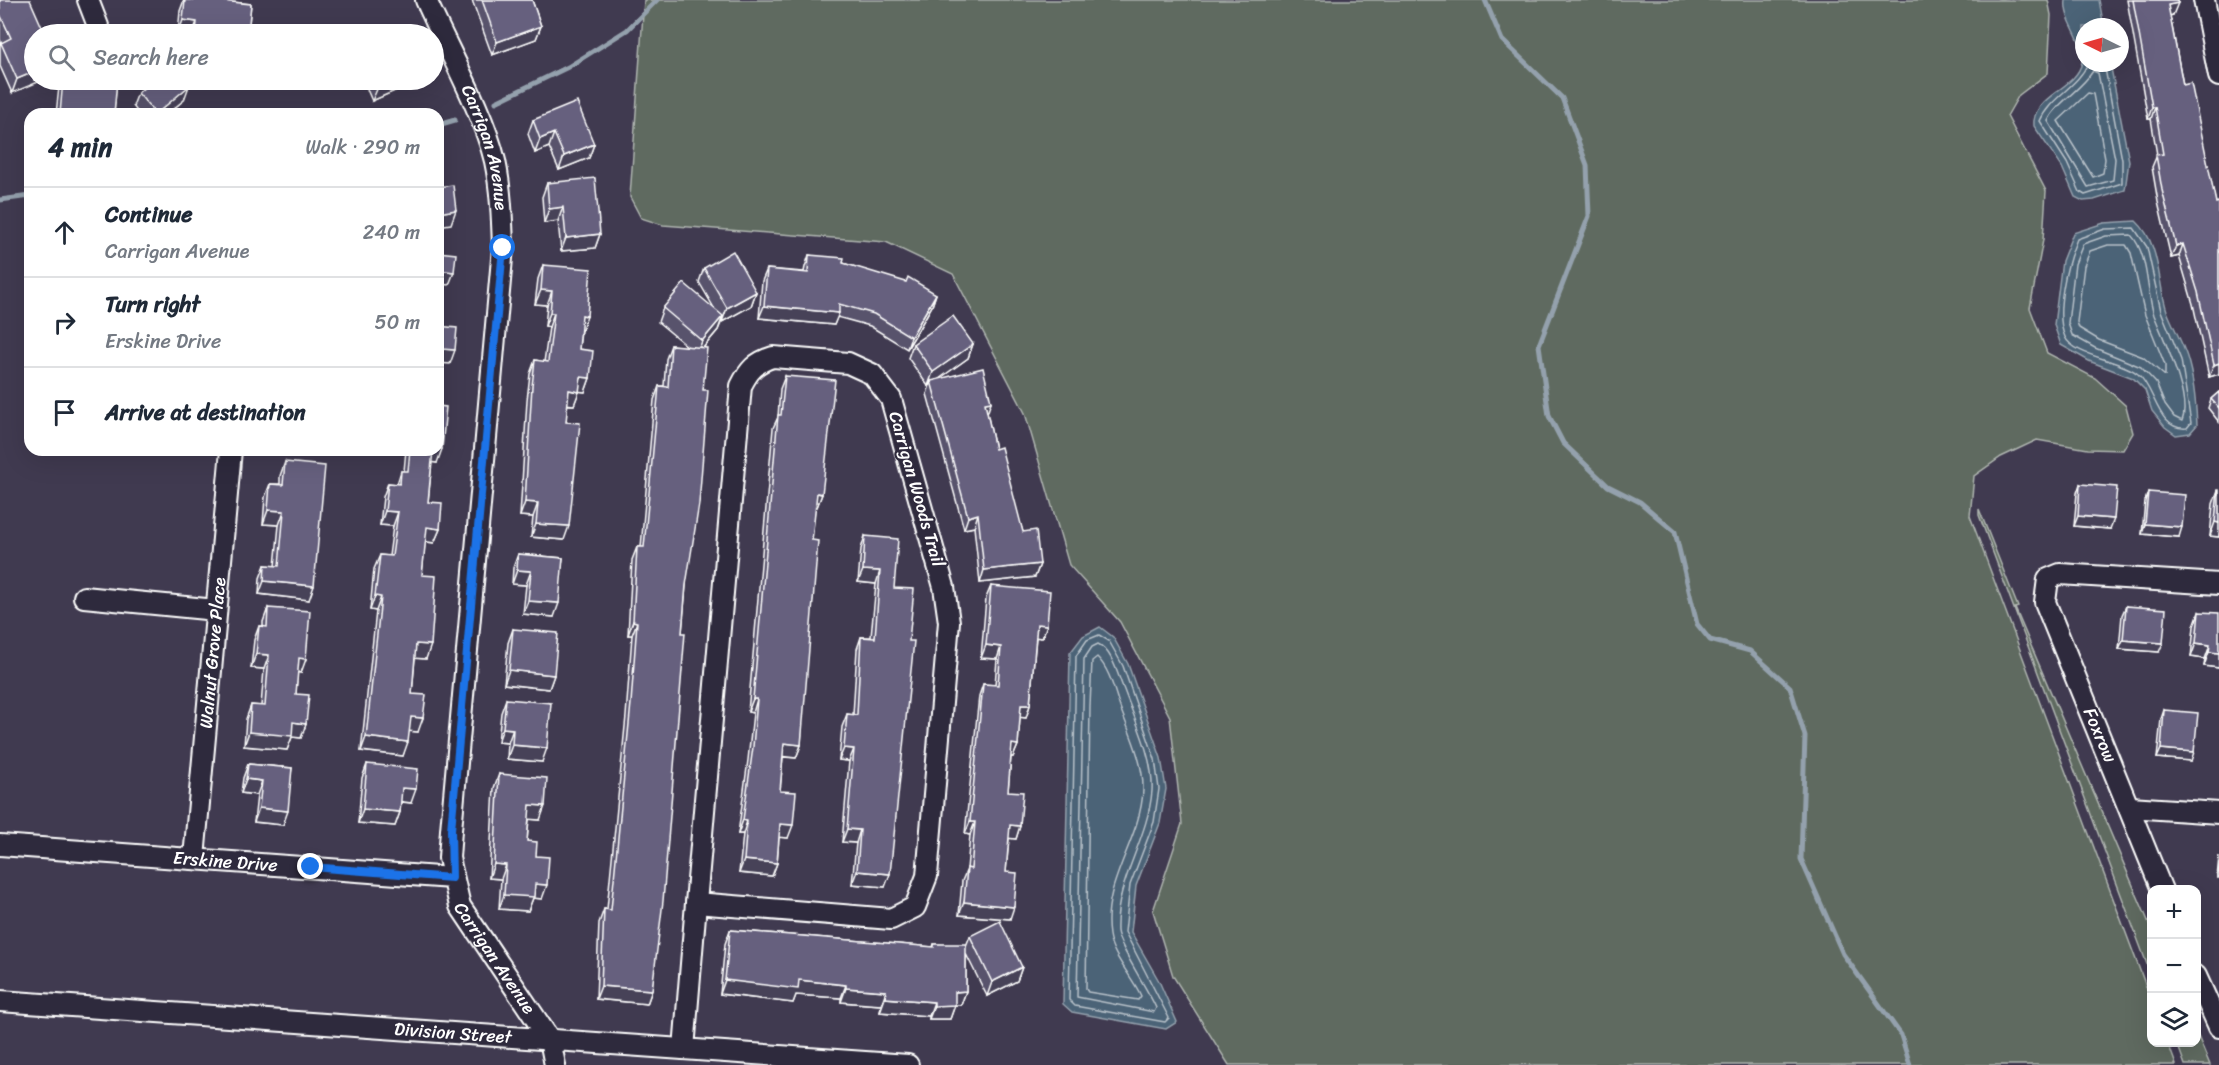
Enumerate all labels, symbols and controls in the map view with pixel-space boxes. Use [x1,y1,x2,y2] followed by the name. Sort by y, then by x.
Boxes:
[2075,18,2129,72] north arrow
[24,24,444,90] search box
[93,38,209,77] text: Search here
[45,41,78,74] icon: search
[452,79,517,212] street label: Carrigan Avenue
[48,124,112,170] text: 4 min
[305,130,420,165] text: Walk · 290 m
[105,195,193,234] text: Continue
[363,215,420,250] text: 240 m
[48,216,81,249] icon: ahead
[105,234,249,269] text: Carrigan Avenue
[489,234,515,260] route start
[105,285,200,324] text: Turn right
[375,305,420,340] text: 50 m
[48,306,81,339] icon: right
[105,324,221,359] text: Erskine Drive
[105,393,306,432] text: Arrive at destination
[48,396,81,429] icon: arrive
[879,407,955,571] street label: Carrigan Woods Trail
[190,576,235,730] street label: Walnut Grove Place
[2074,702,2126,768] street label: Foxrow
[172,842,279,881] street label: Erskine Drive
[297,853,323,879] route end
[2147,885,2201,1047] map controls
[2147,885,2201,939] button: +
[445,895,545,1021] street label: Carrigan Avenue
[2147,939,2201,993] button: −
[2147,993,2201,1047] button: layers
[393,1013,513,1053] street label: Division Street

